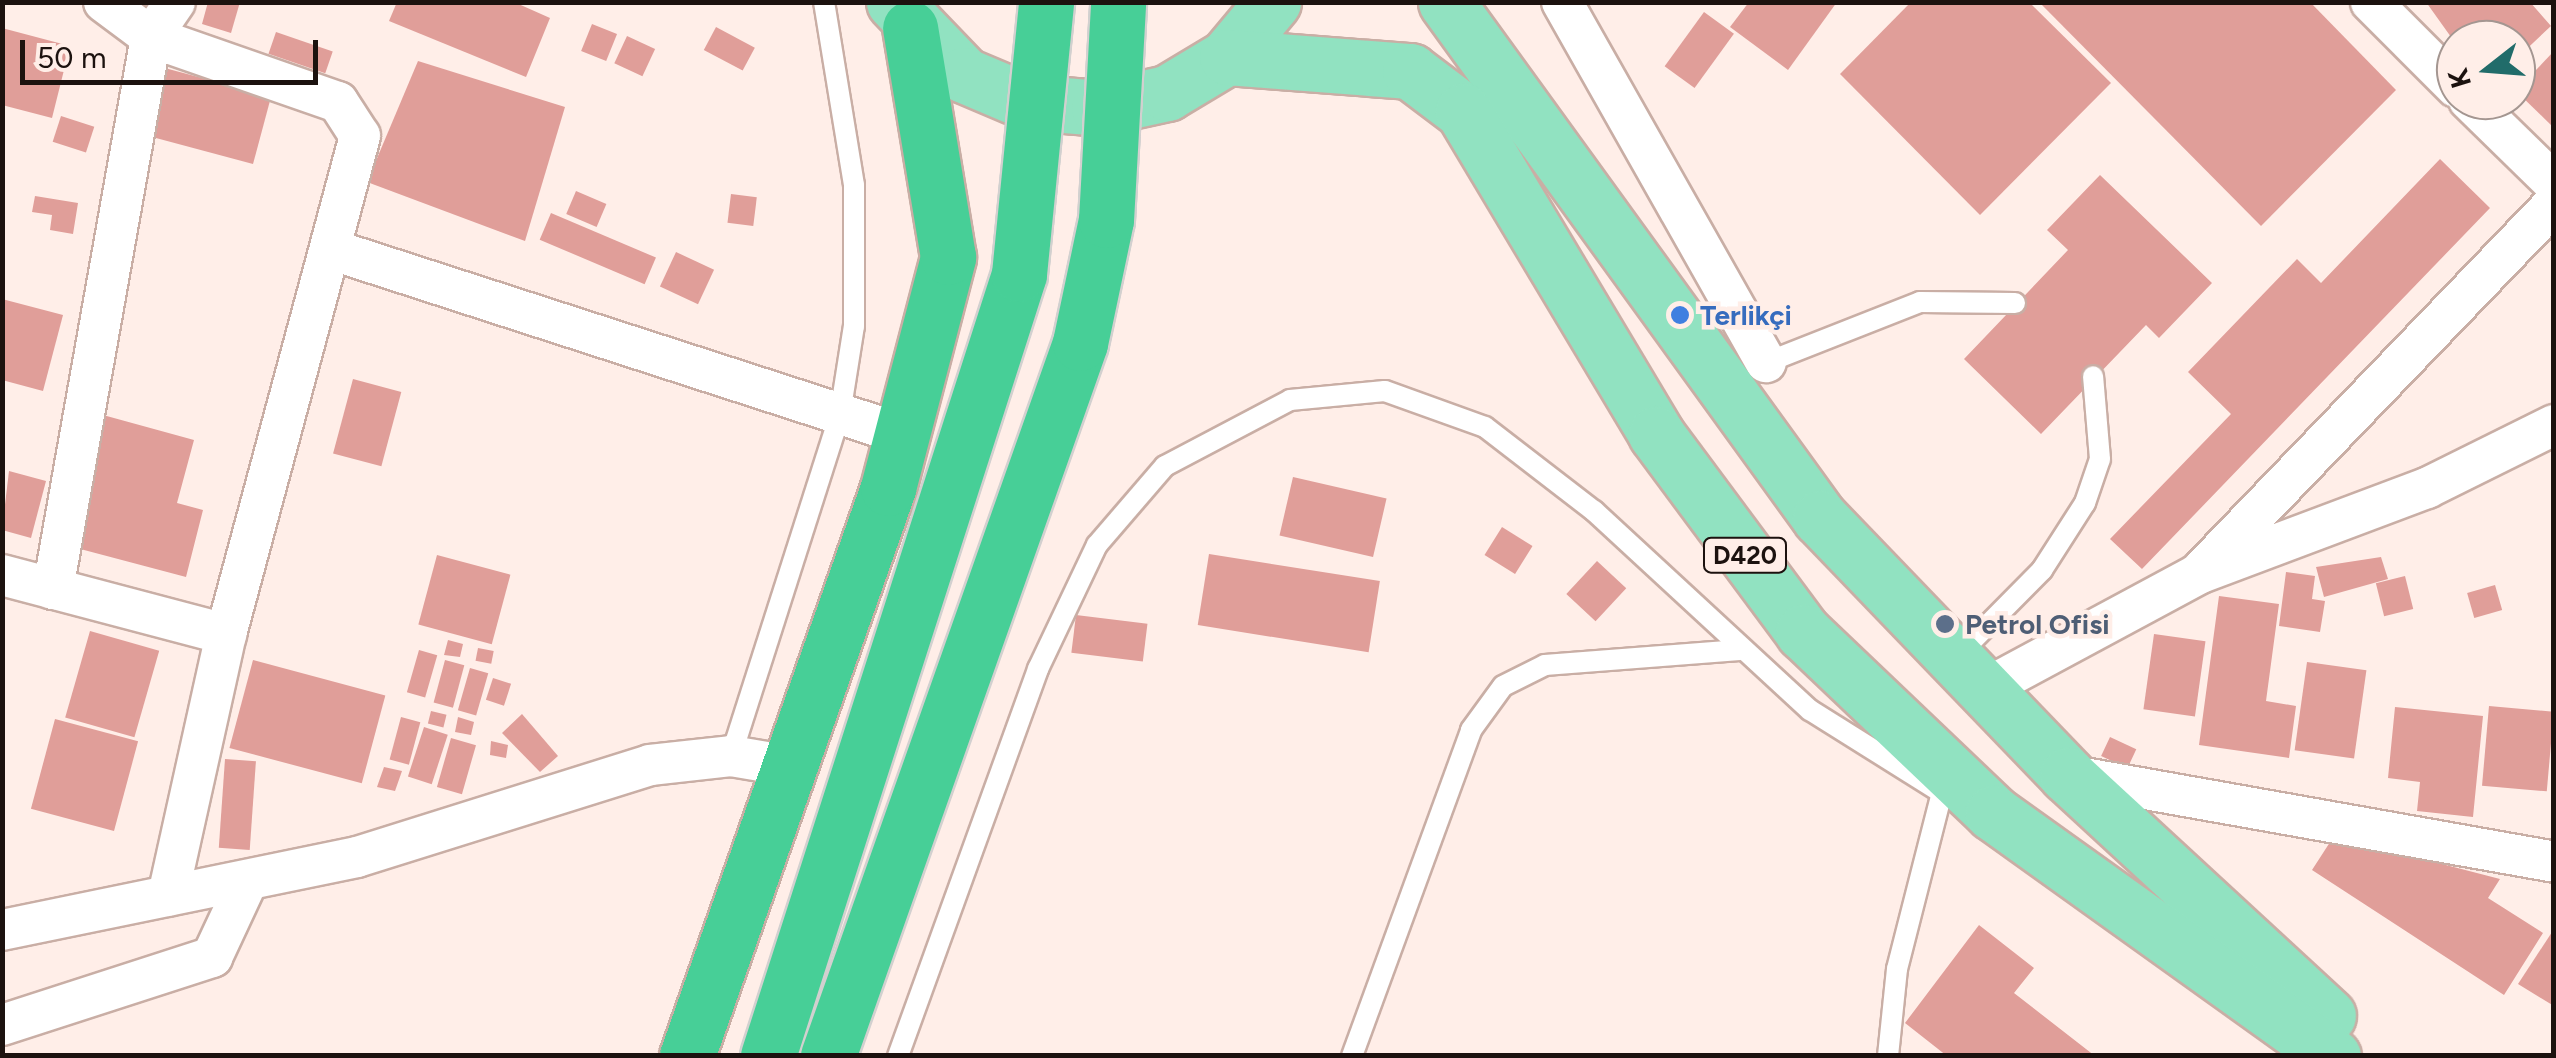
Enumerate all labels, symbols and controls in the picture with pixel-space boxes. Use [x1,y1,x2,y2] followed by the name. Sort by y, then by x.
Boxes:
[25,20,322,82] scale bar
[2436,20,2536,120] north arrow
[37,39,106,76] text: 50 m
[2440,64,2478,92] text: K
[1700,298,1792,332] place label: Terlikçi
[1669,304,1691,326] marker: Terlikçi
[1702,535,1788,575] road number: D420
[1965,607,2110,641] place label: Petrol Ofisi
[1934,613,1956,635] marker: Petrol Ofisi

